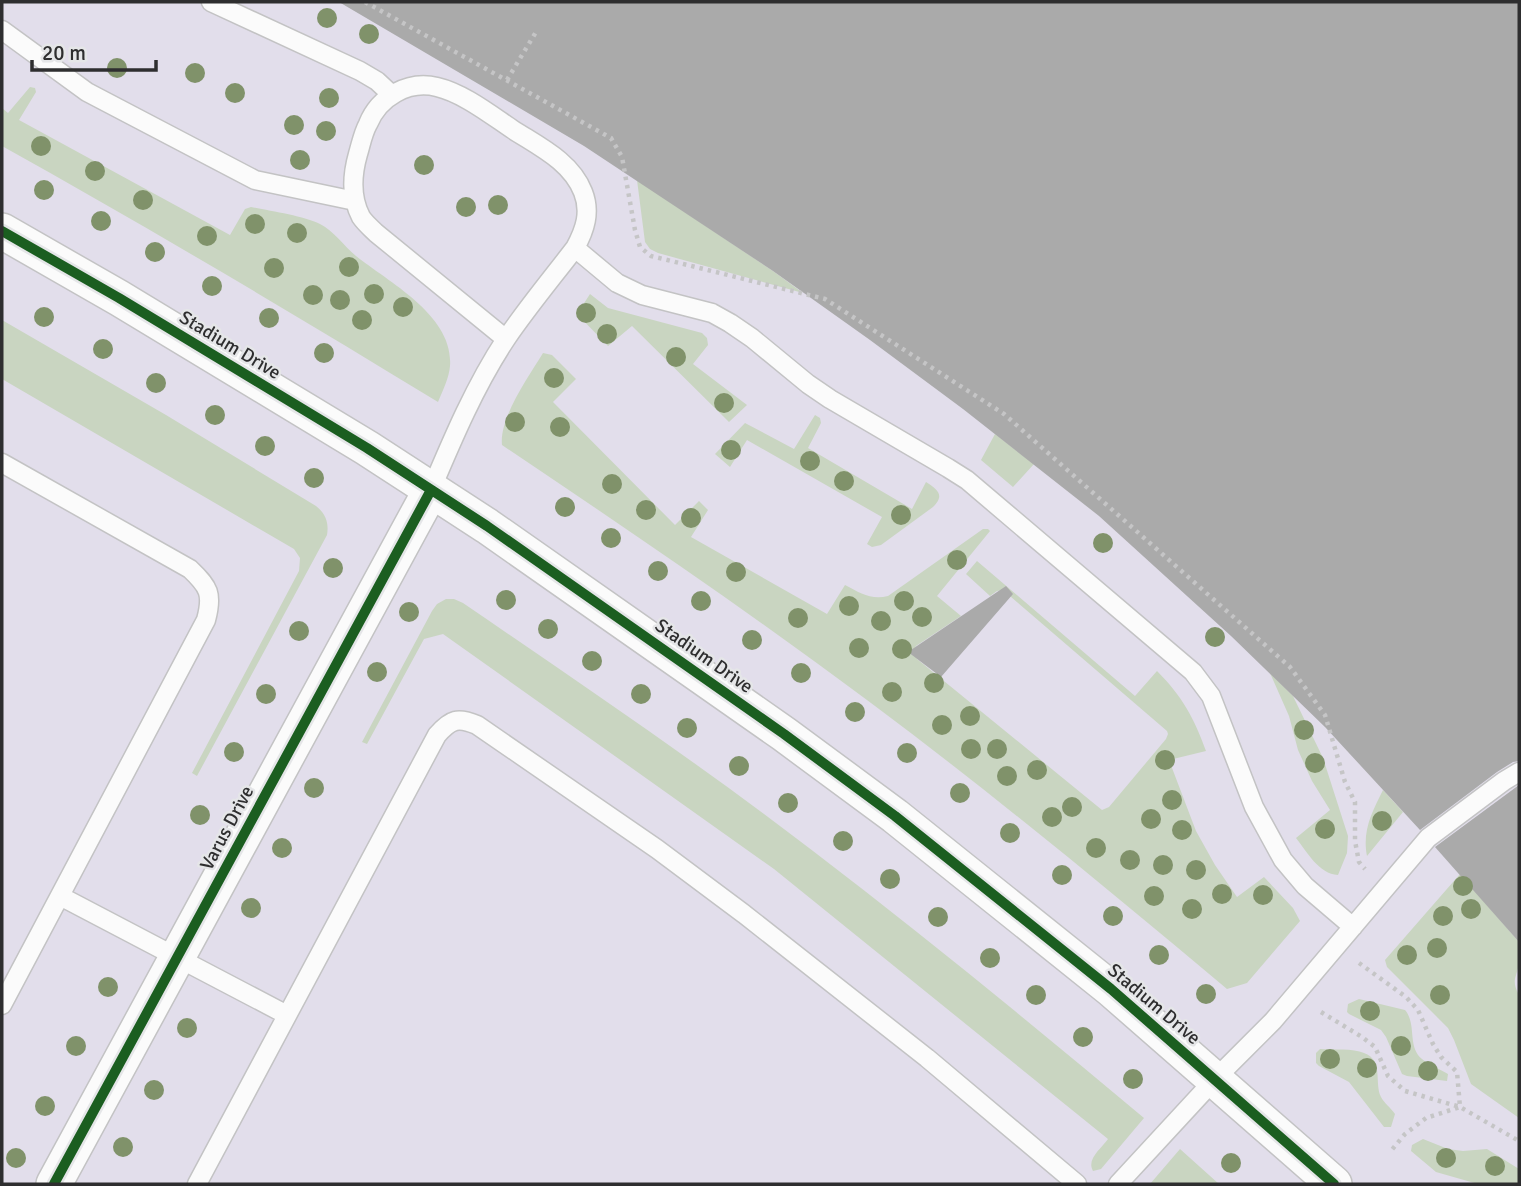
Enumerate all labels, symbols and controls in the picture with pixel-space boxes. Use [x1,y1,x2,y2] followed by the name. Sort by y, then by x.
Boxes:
[32,28,156,72] scale bar
[42,40,86,66] text: 20 m
[175,305,285,385] street label: Stadium Drive
[650,613,758,699] street label: Stadium Drive
[195,782,259,874] street label: Varus Drive
[1103,958,1205,1050] street label: Stadium Drive

